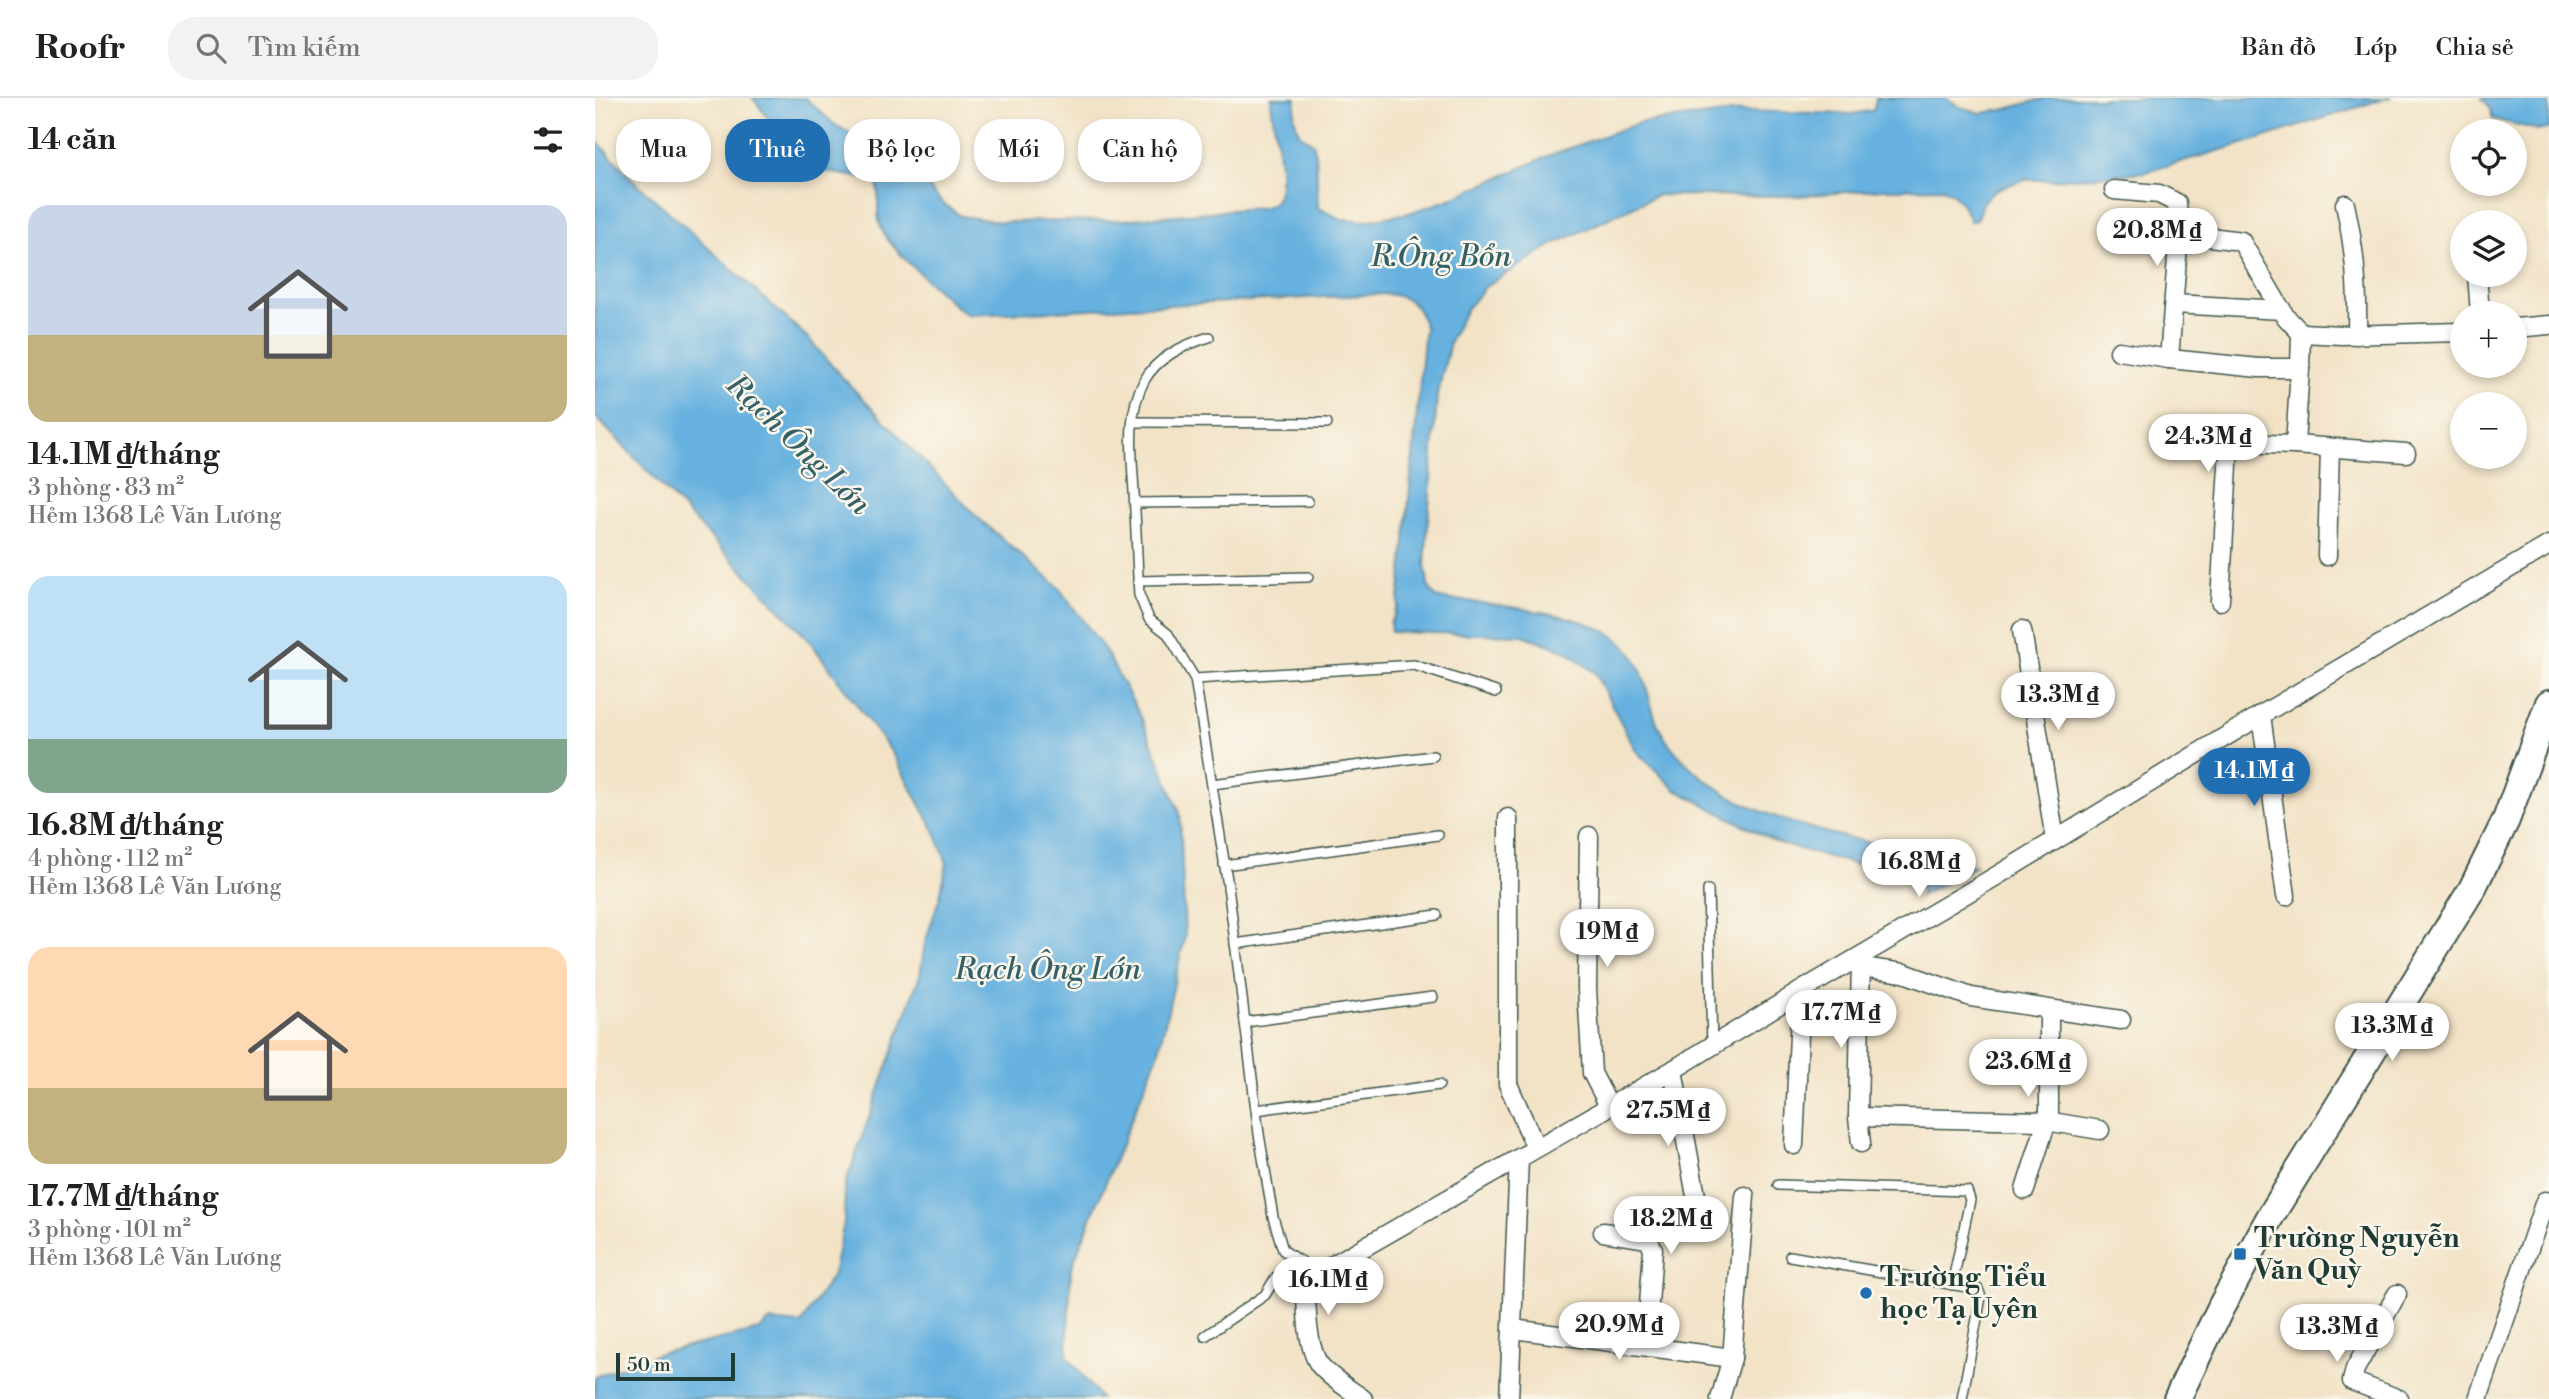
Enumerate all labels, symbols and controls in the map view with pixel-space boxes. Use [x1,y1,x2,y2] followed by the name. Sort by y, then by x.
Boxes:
[168,17,658,80] search box
[35,28,126,69] text: Roofr
[192,29,230,67] icon: search
[248,32,361,64] text: Tìm kiếm
[2241,33,2316,63] text: Bản đồ
[2354,33,2398,63] text: Lớp
[2436,33,2514,63] text: Chia sẻ
[616,119,711,182] chip: Mua
[725,119,830,182] chip: Thuê
[844,119,960,182] chip: Bộ lọc
[974,119,1064,182] chip: Mới
[1078,119,1202,182] chip: Căn hộ
[2450,119,2527,469] map controls
[2450,119,2527,196] button: locate
[28,121,116,159] text: 14 căn
[529,121,567,159] icon: filters
[2092,208,2222,268] pin: 20.8M ₫
[2450,210,2527,287] button: layers
[2113,217,2201,245] text: 20.8M ₫
[1370,236,1512,276] water label: R.Ông Bổn
[235,251,361,377] icon: home
[2450,301,2527,378] button: +
[717,364,880,523] water label: Rạch Ông Lớn
[2450,392,2527,469] button: −
[2143,414,2273,474] pin: 24.3M ₫
[2165,423,2251,451] text: 24.3M ₫
[28,436,219,474] text: 14.1M ₫/tháng
[28,474,184,502] text: 3 phòng · 83 m²
[28,502,281,530] text: Hẻm 1368 Lê Văn Lương
[235,622,361,748] icon: home
[1993,672,2123,732] pin: 13.3M ₫
[2017,681,2099,709] text: 13.3M ₫
[2189,748,2319,808] pin: 14.1M ₫
[2214,757,2294,785] text: 14.1M ₫
[28,807,223,845] text: 16.8M ₫/tháng
[1854,840,1984,899] pin: 16.8M ₫
[28,845,192,873] text: 4 phòng · 112 m²
[1878,848,1960,876] text: 16.8M ₫
[28,873,281,901] text: Hẻm 1368 Lê Văn Lương
[1558,910,1656,969] pin: 19M ₫
[1576,918,1638,946] text: 19M ₫
[954,949,1141,989] water label: Rạch Ông Lớn
[1776,990,1906,1050] pin: 17.7M ₫
[235,993,361,1119] icon: home
[1802,999,1880,1027] text: 17.7M ₫
[2327,1004,2457,1063] pin: 13.3M ₫
[2351,1012,2433,1040] text: 13.3M ₫
[1963,1040,2093,1099] pin: 23.6M ₫
[1985,1048,2071,1076] text: 23.6M ₫
[1603,1088,1733,1148] pin: 27.5M ₫
[1626,1097,1710,1125] text: 27.5M ₫
[28,1178,218,1216] text: 17.7M ₫/tháng
[1606,1196,1736,1256] pin: 18.2M ₫
[1630,1205,1712,1233] text: 18.2M ₫
[28,1216,191,1244] text: 3 phòng · 101 m²
[2253,1221,2460,1288] place label: Trường Nguyễn Văn Quỳ
[28,1244,281,1272] text: Hẻm 1368 Lê Văn Lương
[2232,1246,2248,1262] marker: Trường Nguyễn Văn Quỳ
[1263,1258,1393,1317] pin: 16.1M ₫
[1880,1260,2046,1327] place label: Trường Tiểu học Tạ Uyên
[1288,1266,1368,1294] text: 16.1M ₫
[1858,1285,1874,1301] marker: Trường Tiểu học Tạ Uyên
[1554,1302,1684,1362] pin: 20.9M ₫
[2272,1304,2402,1364] pin: 13.3M ₫
[1575,1311,1663,1339] text: 20.9M ₫
[2296,1313,2378,1341] text: 13.3M ₫
[616,1350,735,1382] scale bar
[627,1353,671,1377] text: 50 m

